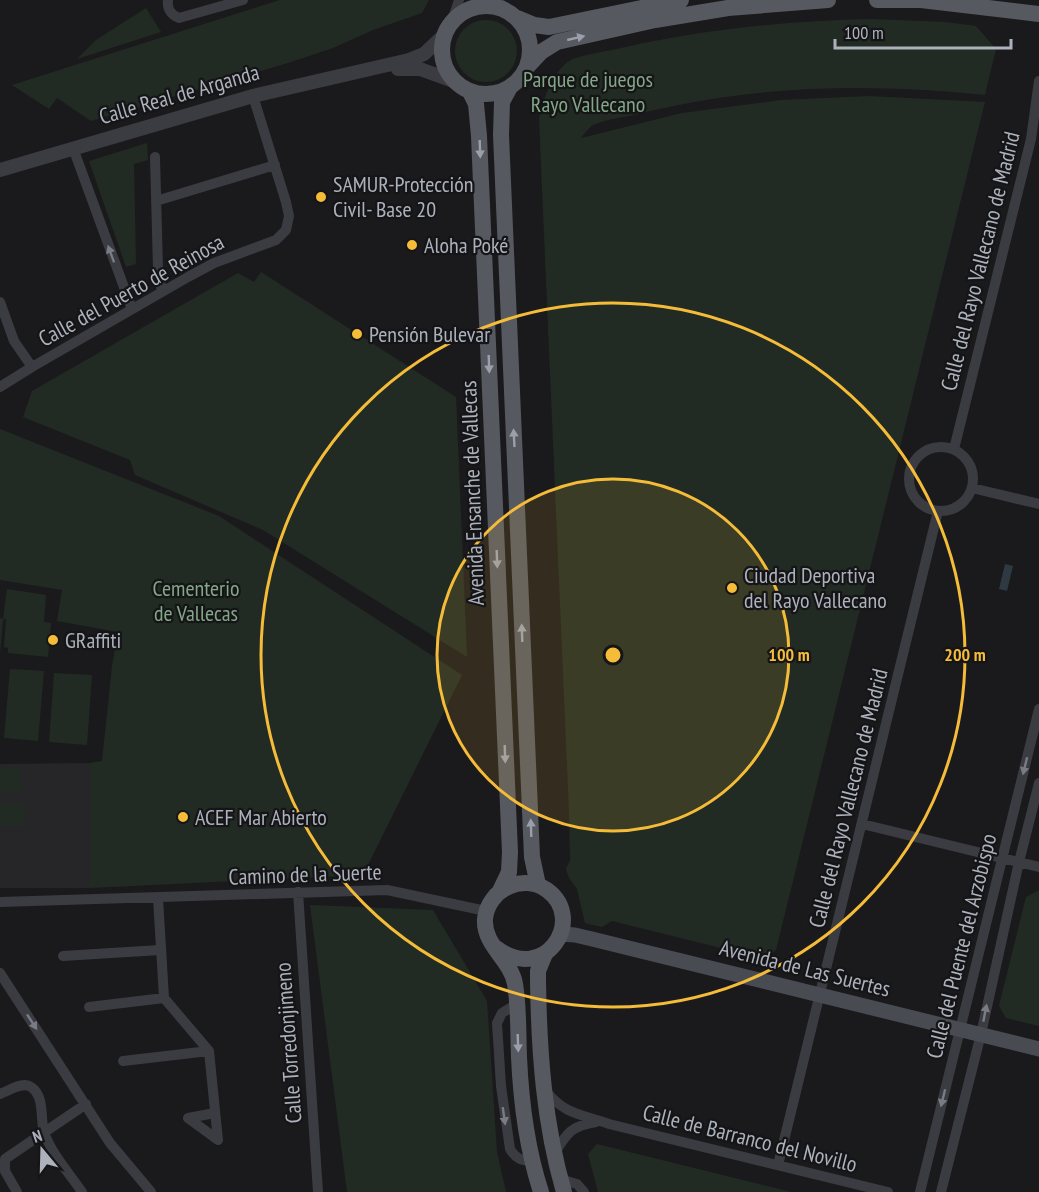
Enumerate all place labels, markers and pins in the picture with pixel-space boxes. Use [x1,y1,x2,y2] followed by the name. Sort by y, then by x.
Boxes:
[333,170,473,223] place label: SAMUR-Protección Civil- Base 20
[314,190,328,204] marker: SAMUR-Protección Civil- Base 20
[424,231,508,259] place label: Aloha Poké
[405,238,419,252] marker: Aloha Poké
[369,320,490,348] place label: Pensión Bulevar
[350,327,364,341] marker: Pensión Bulevar
[744,561,887,614] place label: Ciudad Deportiva del Rayo Vallecano
[725,581,739,595] marker: Ciudad Deportiva del Rayo Vallecano
[65,626,121,654] place label: GRaffiti
[46,633,60,647] marker: GRaffiti
[603,645,623,665] centre of rings
[195,803,327,831] place label: ACEF Mar Abierto
[176,810,190,824] marker: ACEF Mar Abierto

